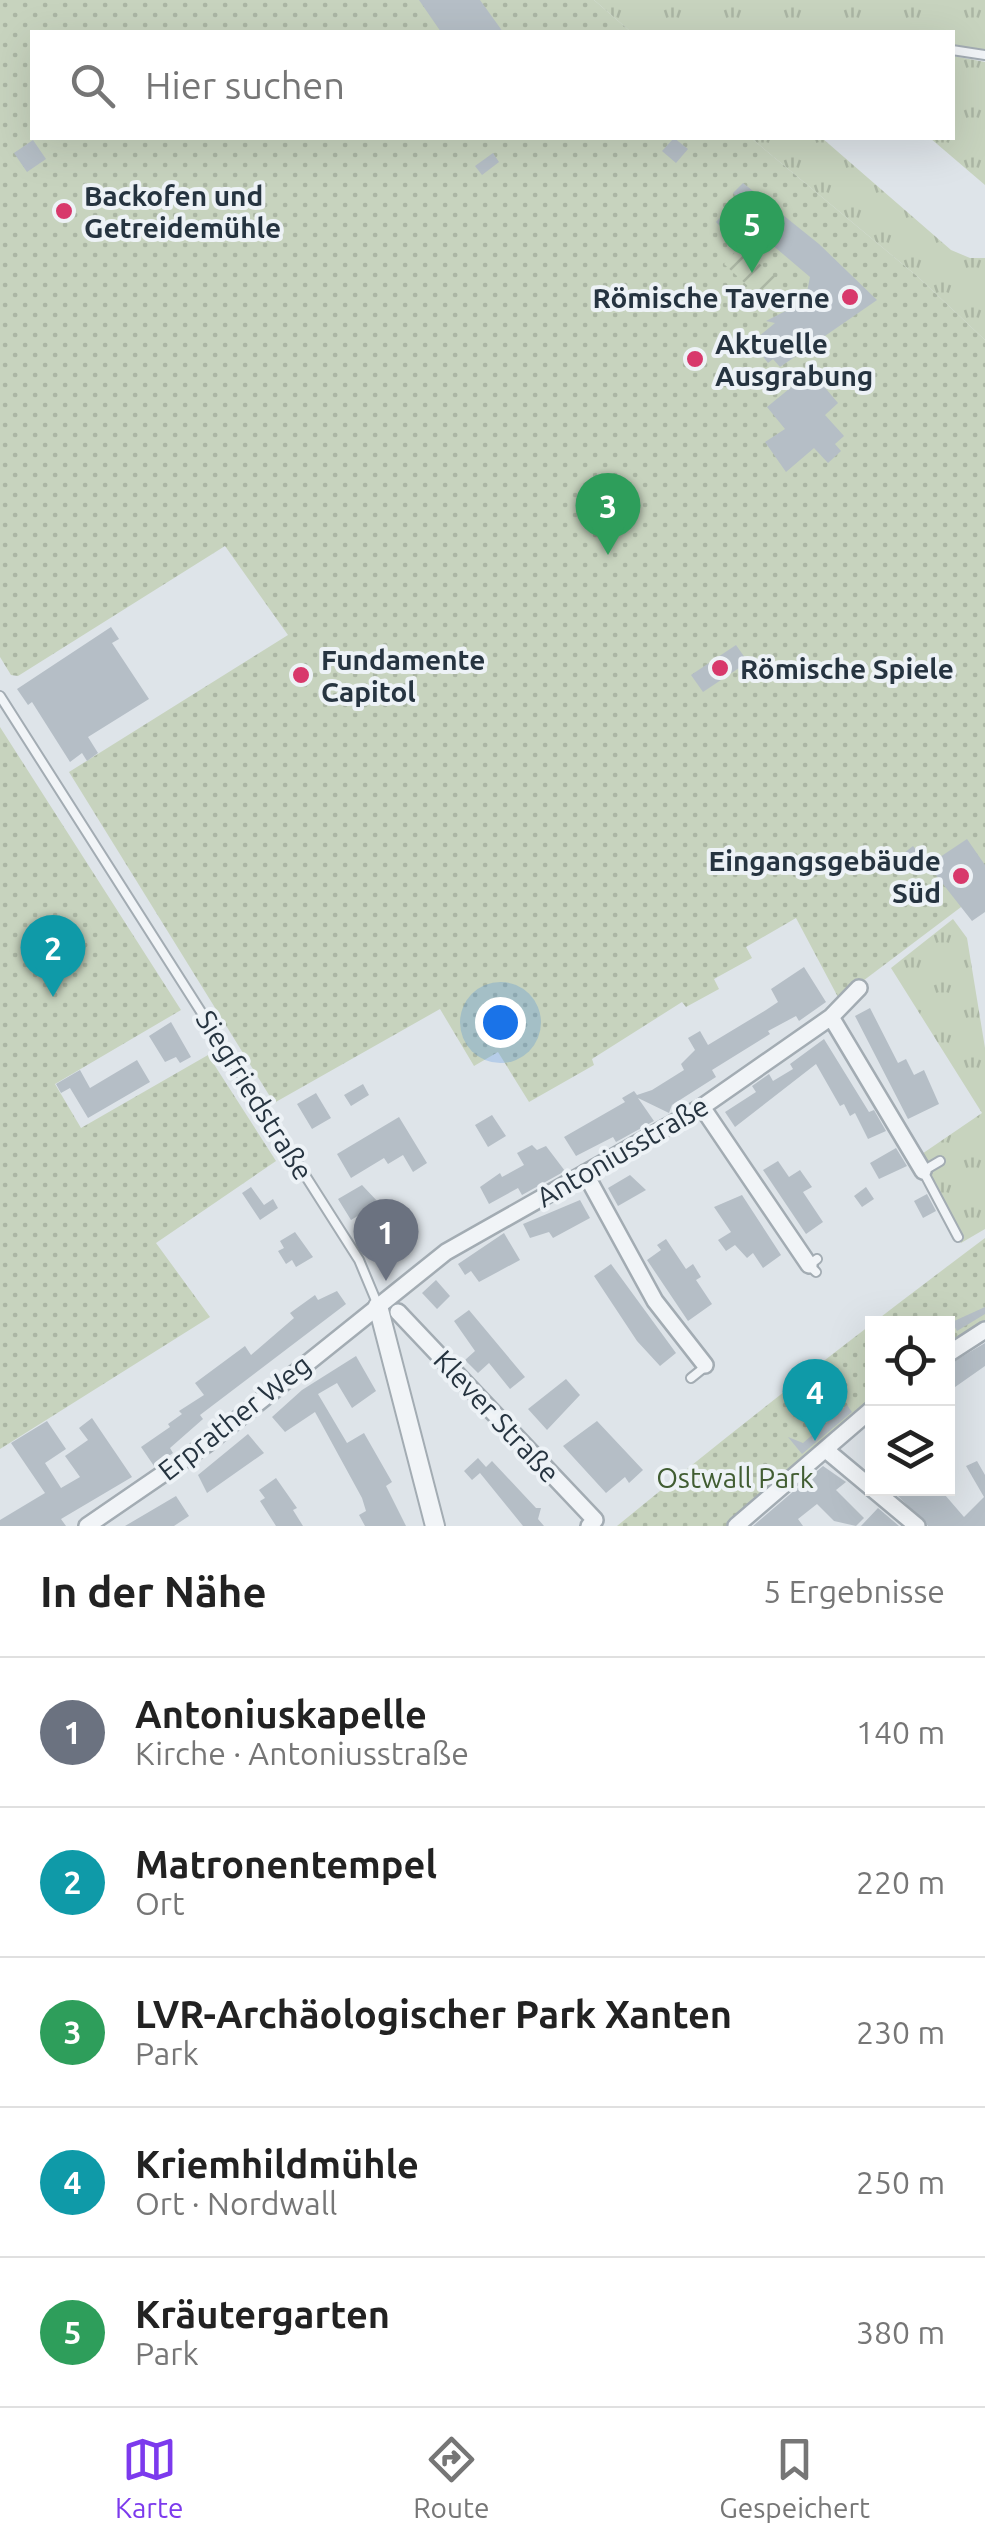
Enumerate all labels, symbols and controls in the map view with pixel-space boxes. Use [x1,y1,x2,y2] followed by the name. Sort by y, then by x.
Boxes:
[30,30,955,140] search box
[65,58,120,113] icon: search
[145,64,345,106] text: Hier suchen
[84,180,281,243] place label: Backofen und Getreidemühle
[720,190,784,273] pin: 5
[53,200,75,222] marker: Backofen und Getreidemühle
[593,282,830,313] place label: Römische Taverne
[839,286,861,308] marker: Römische Taverne
[715,328,873,391] place label: Aktuelle Ausgrabung
[684,348,706,370] marker: Aktuelle Ausgrabung
[576,472,640,555] pin: 3
[321,644,485,707] place label: Fundamente Capitol
[740,653,954,684] place label: Römische Spiele
[709,657,731,679] marker: Römische Spiele
[290,664,312,686] marker: Fundamente Capitol
[709,845,941,908] place label: Eingangsgebäude Süd
[950,865,972,887] marker: Eingangsgebäude Süd
[20,914,86,997] pin: 2
[475,997,526,1048] your location
[191,1005,319,1185] street label: Siegfriedstraße
[531,1089,713,1213] street label: Antoniusstraße
[354,1198,418,1281] pin: 1
[865,1316,955,1496] map controls
[865,1316,955,1406] button: locate
[428,1344,566,1488] street label: Klever Straße
[152,1348,316,1486] street label: Erprather Weg
[782,1358,848,1441] pin: 4
[865,1406,955,1496] button: layers
[656,1462,814,1493] park label: Ostwall Park
[40,1568,267,1615] text: In der Nähe
[763,1573,945,1609] text: 5 Ergebnisse
[135,1693,427,1735] text: Antoniuskapelle
[63,1714,82,1750] text: 1
[856,1714,945,1750] text: 140 m
[135,1735,469,1771] text: Kirche · Antoniusstraße
[135,1843,437,1885] text: Matronentempel
[63,1864,82,1900] text: 2
[856,1864,945,1900] text: 220 m
[135,1885,185,1921] text: Ort
[135,1993,732,2035] text: LVR-Archäologischer Park Xanten
[63,2014,82,2050] text: 3
[856,2014,945,2050] text: 230 m
[135,2035,199,2071] text: Park
[135,2143,419,2185] text: Kriemhildmühle
[63,2164,82,2200] text: 4
[856,2164,945,2200] text: 250 m
[135,2185,337,2221] text: Ort · Nordwall
[135,2293,390,2335] text: Kräutergarten
[63,2314,82,2350] text: 5
[856,2314,945,2350] text: 380 m
[135,2335,199,2371] text: Park
[115,2432,183,2523] tab: Karte
[413,2432,489,2523] tab: Route
[719,2432,870,2523] tab: Gespeichert

